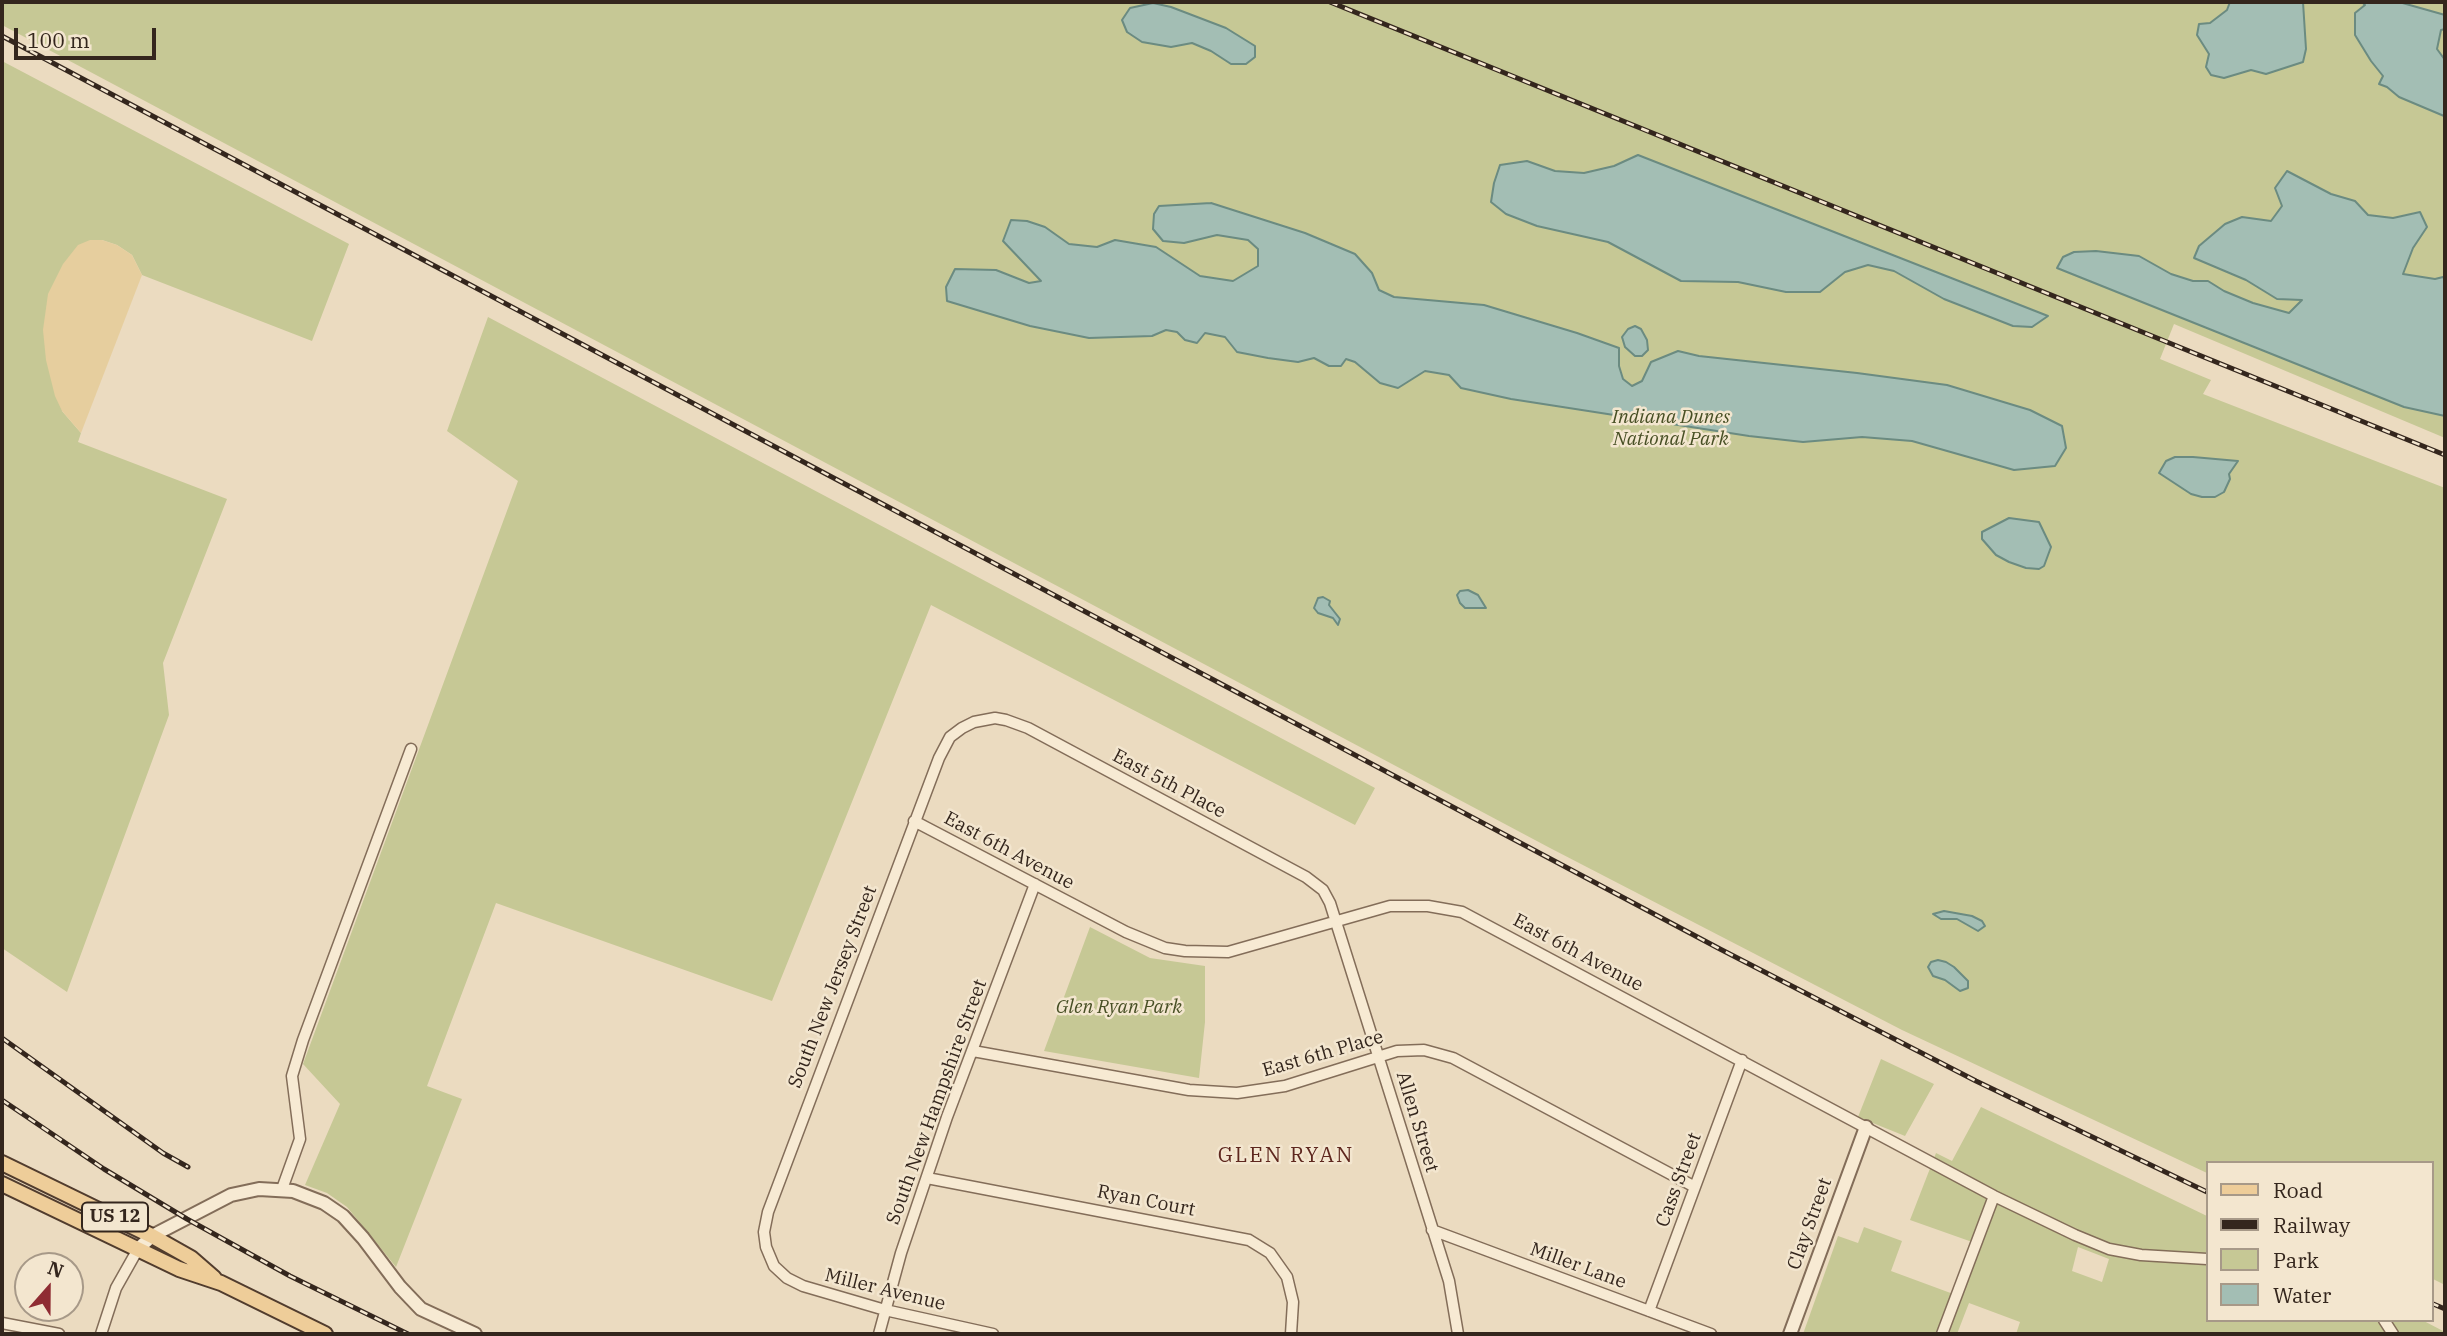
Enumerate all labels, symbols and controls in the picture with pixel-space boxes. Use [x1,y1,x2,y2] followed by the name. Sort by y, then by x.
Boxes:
[18,14,159,58] scale bar
[27,26,90,54] text: 100 m
[1612,407,1730,451] park label: Indiana Dunes National Park
[1108,745,1230,823] street label: East 5th Place
[940,807,1078,895] street label: East 6th Avenue
[784,883,882,1091] street label: South New Jersey Street
[1509,909,1647,997] street label: East 6th Avenue
[882,976,992,1228] street label: South New Hampshire Street
[1056,997,1182,1019] park label: Glen Ryan Park
[1260,1026,1386,1082] street label: East 6th Place
[1391,1069,1443,1175] street label: Allen Street
[1651,1130,1707,1230] street label: Cass Street
[1219,1143,1353,1169] district label: GLEN RYAN
[2206,1161,2433,1322] legend
[1783,1175,1837,1273] street label: Clay Street
[2273,1176,2323,1204] text: Road
[1095,1180,1197,1222] street label: Ryan Court
[82,1202,148,1232] road number: US 12
[2273,1211,2350,1239] text: Railway
[1527,1238,1629,1294] street label: Miller Lane
[2273,1246,2319,1274] text: Park
[14,1252,84,1322] north arrow
[44,1255,67,1283] text: N
[822,1264,948,1316] street label: Miller Avenue
[2273,1281,2331,1309] text: Water

